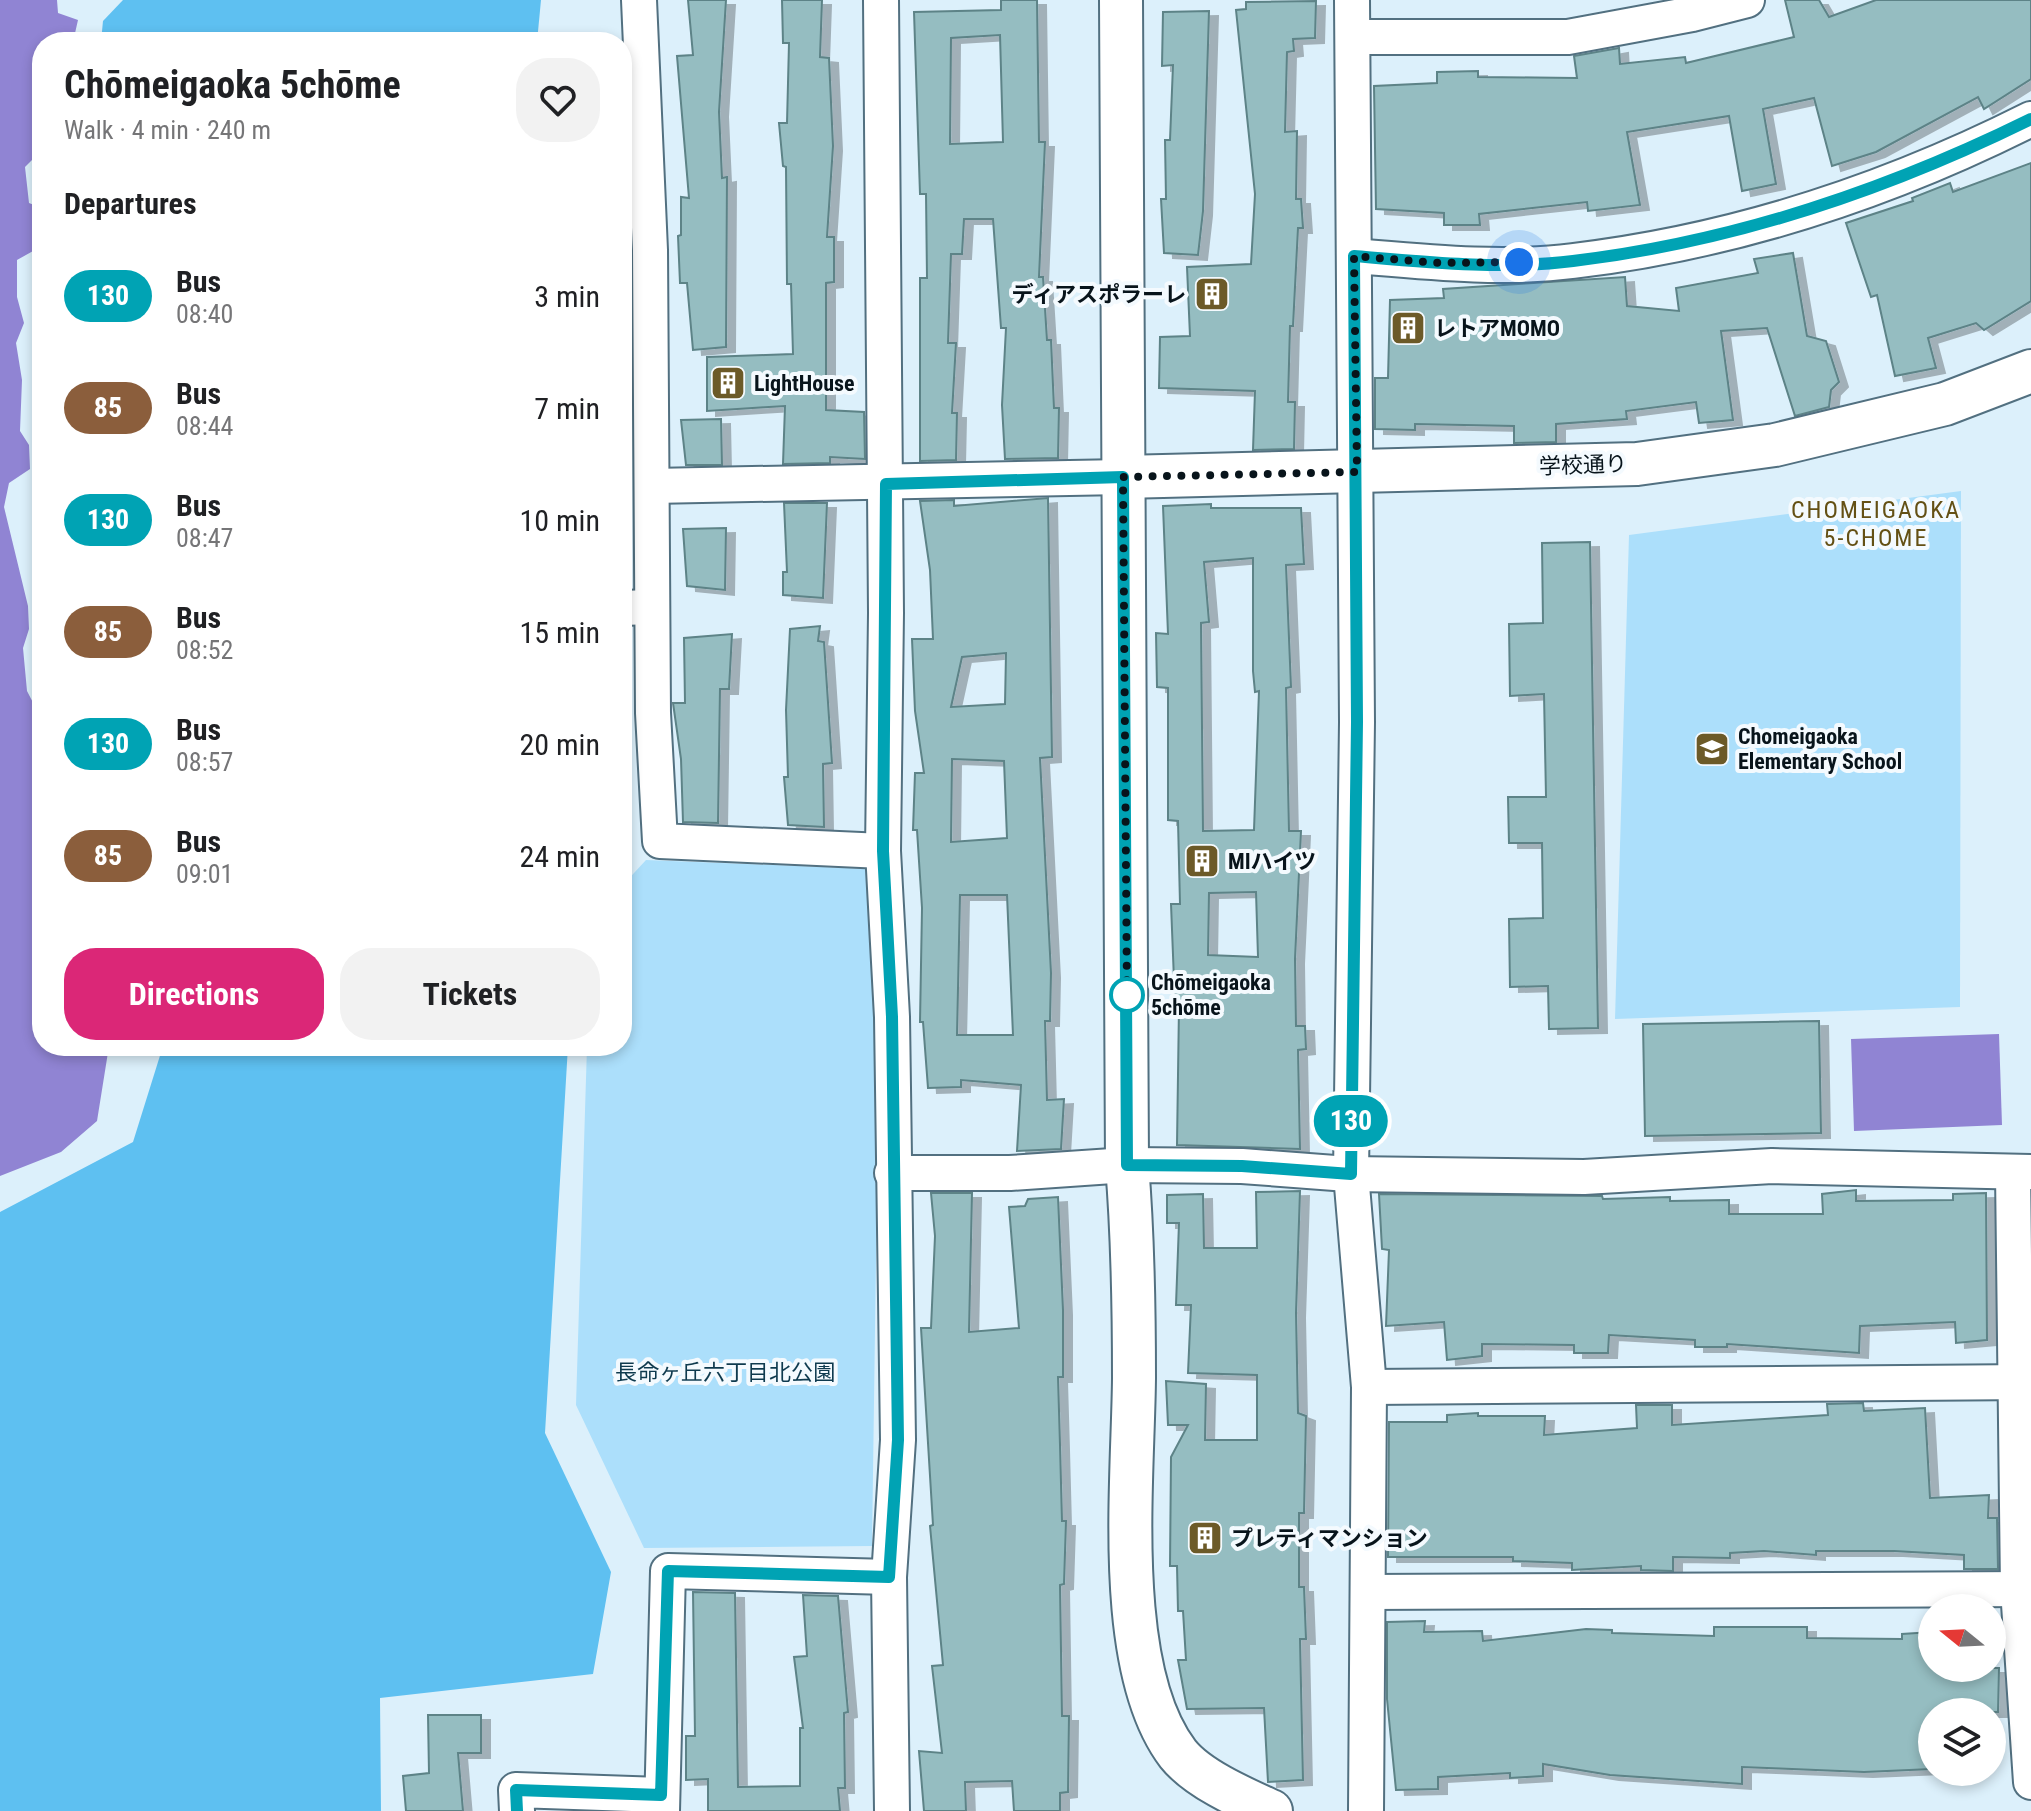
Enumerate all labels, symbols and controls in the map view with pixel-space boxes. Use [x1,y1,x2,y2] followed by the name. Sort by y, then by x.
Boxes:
[516,58,600,142] button: heart
[64,63,401,107] text: Chōmeigaoka 5chōme
[64,115,271,145] text: Walk · 4 min · 240 m
[64,186,197,221] text: Departures
[1499,242,1539,282] your location
[176,264,221,299] text: Bus
[1193,275,1231,313] building icon: ディアスポラーレ
[87,279,129,312] text: 130
[534,279,600,314] text: 3 min
[1012,282,1186,307] place label: ディアスポラーレ
[176,299,233,329] text: 08:40
[1389,309,1427,347] building icon: レトアMOMO
[1434,316,1560,341] place label: レトアMOMO
[709,364,747,402] building icon: LightHouse
[754,371,855,396] place label: LightHouse
[176,376,221,411] text: Bus
[94,391,122,424] text: 85
[534,391,600,426] text: 7 min
[176,411,233,441] text: 08:44
[1539,451,1627,479] street label: 学校通り
[176,488,221,523] text: Bus
[1791,496,1961,552] district label: CHOMEIGAOKA 5-CHOME
[87,503,129,536] text: 130
[519,503,600,538] text: 10 min
[176,523,233,553] text: 08:47
[176,600,221,635] text: Bus
[94,615,122,648] text: 85
[519,615,600,650] text: 15 min
[176,635,233,665] text: 08:52
[176,712,221,747] text: Bus
[1738,724,1902,774] place label: Chomeigaoka Elementary School
[87,727,129,760] text: 130
[519,727,600,762] text: 20 min
[1693,730,1731,768] school or university icon: Chomeigaoka Elementary School
[176,747,233,777] text: 08:57
[176,824,221,859] text: Bus
[94,839,122,872] text: 85
[519,839,600,874] text: 24 min
[1183,842,1221,880] building icon: MIハイツ
[1228,849,1316,874] place label: MIハイツ
[176,859,233,889] text: 09:01
[64,948,324,1040] button: Directions
[340,948,600,1040] button: Tickets
[1151,970,1271,1020] place label: Chōmeigaoka 5chōme
[1110,978,1144,1012] marker: Chōmeigaoka 5chōme
[1305,1095,1397,1147] line badge: 130
[1330,1104,1372,1137] text: 130
[615,1360,835,1385] park label: 長命ヶ丘六丁目北公園
[1186,1519,1224,1557] building icon: プレティマンション
[1231,1526,1428,1551] place label: プレティマンション
[1918,1594,2006,1682] north arrow
[1918,1594,2006,1786] map controls
[1918,1698,2006,1786] button: layers

